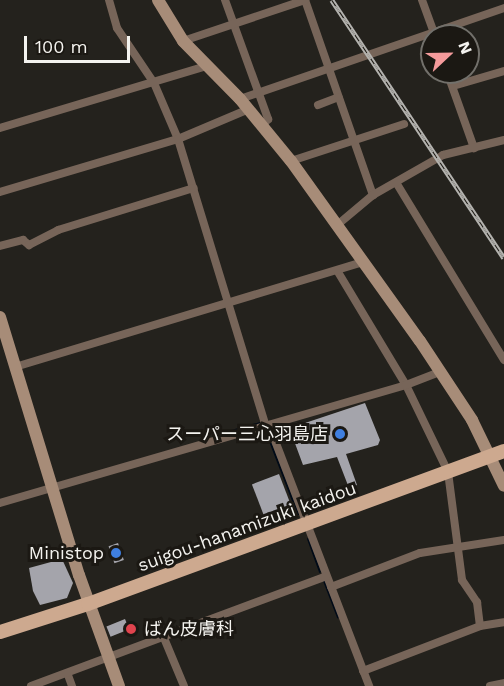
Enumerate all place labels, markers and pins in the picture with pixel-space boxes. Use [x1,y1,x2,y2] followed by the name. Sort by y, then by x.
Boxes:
[166,423,328,445] place label: スーパー三心羽島店
[333,427,347,441] marker: スーパー三心羽島店
[29,542,104,564] place label: Ministop
[109,546,123,560] marker: Ministop
[144,618,234,640] place label: ばん皮膚科
[122,620,140,638] marker: ばん皮膚科

